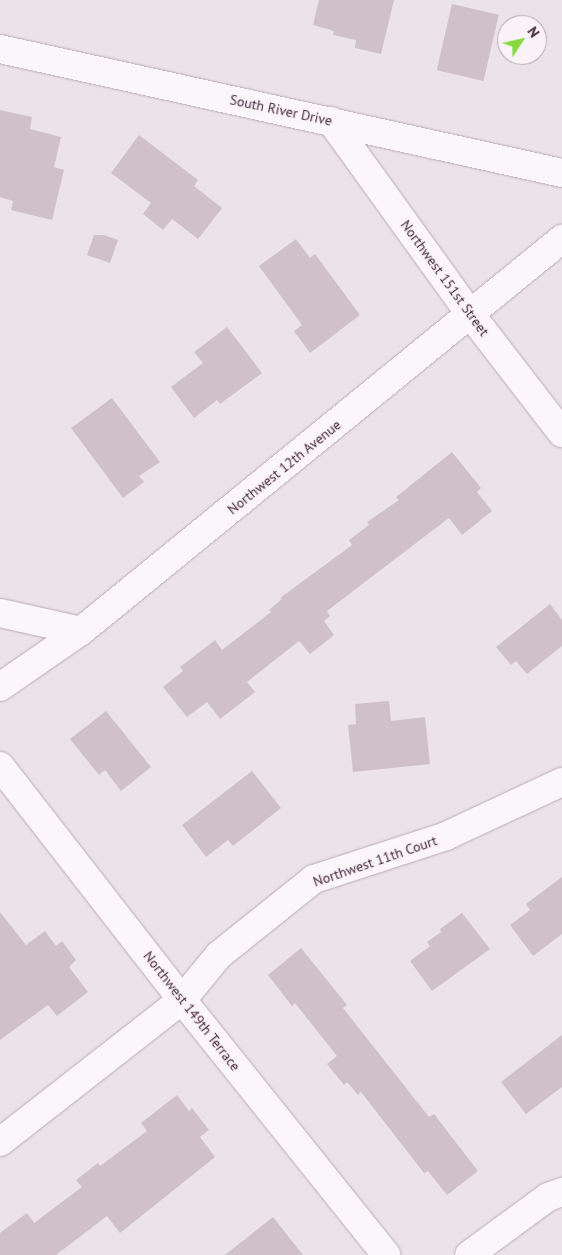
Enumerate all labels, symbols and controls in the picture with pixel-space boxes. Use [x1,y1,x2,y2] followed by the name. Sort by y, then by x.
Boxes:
[497,15,547,65] north arrow
[523,23,543,41] text: N
[228,91,334,129] street label: South River Drive
[397,217,493,339] street label: Northwest 151st Street
[224,416,344,518] street label: Northwest 12th Avenue
[311,832,439,890] street label: Northwest 11th Court
[140,948,244,1074] street label: Northwest 149th Terrace

